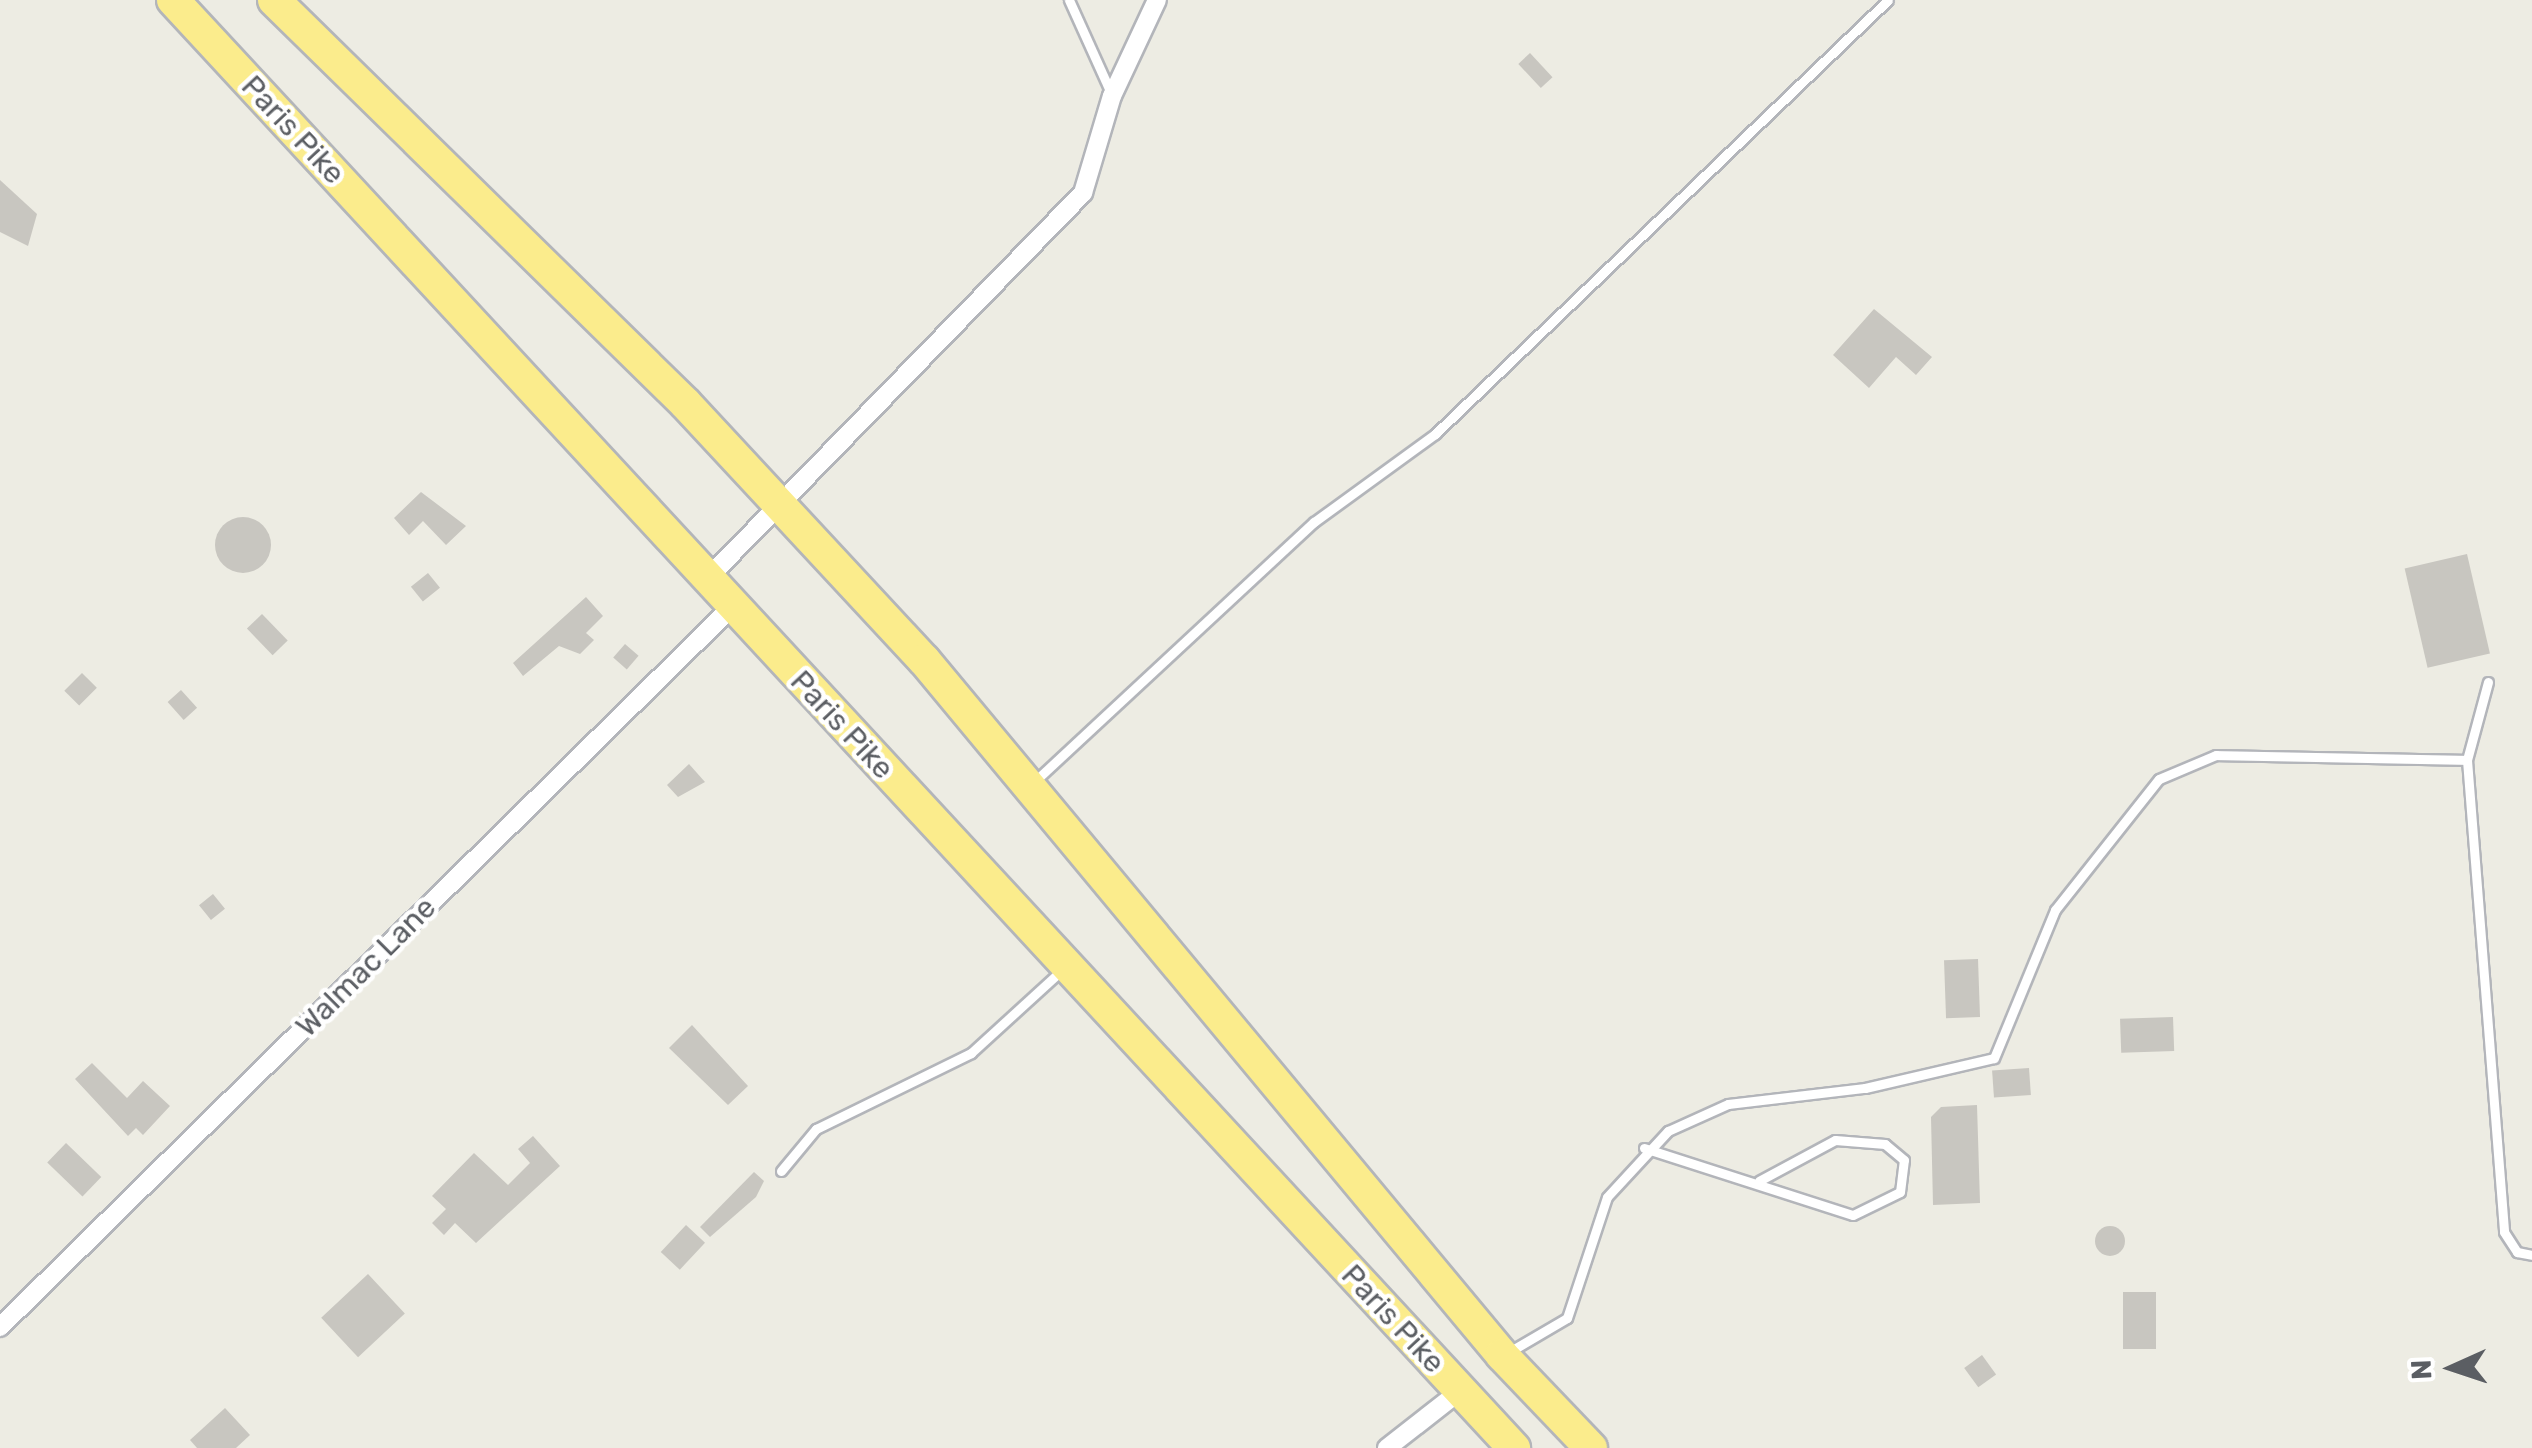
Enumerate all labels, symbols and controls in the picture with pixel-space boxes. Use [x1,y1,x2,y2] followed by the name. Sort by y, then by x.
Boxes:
[234,68,352,192] street label: Paris Pike
[783,663,901,787] street label: Paris Pike
[289,890,443,1044] street label: Walmac Lane
[1334,1257,1452,1381] street label: Paris Pike
[2402,1318,2502,1418] north arrow
[2405,1359,2439,1381] text: N

